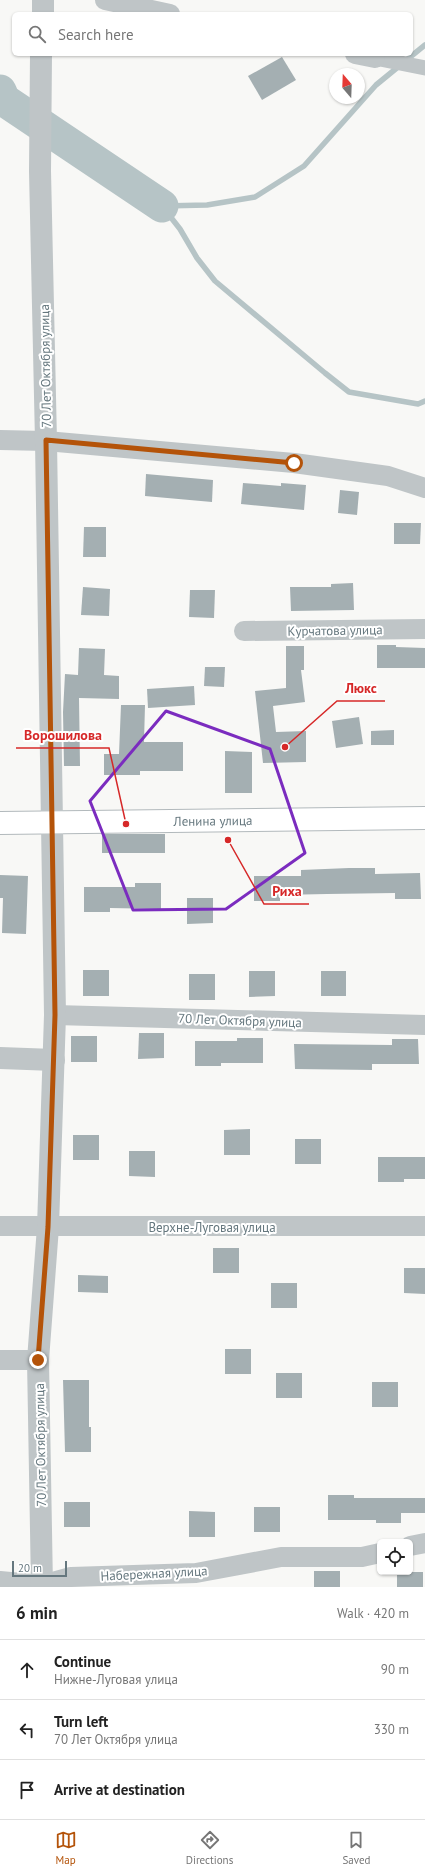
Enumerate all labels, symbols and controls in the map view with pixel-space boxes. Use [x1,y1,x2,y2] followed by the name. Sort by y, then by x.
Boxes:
[12,12,413,56] search box
[26,23,48,45] icon: search
[58,25,134,44] text: Search here
[329,68,365,104] north arrow
[36,304,55,428] street label: 70 Лет Октября улица
[285,454,303,472] route start
[287,621,383,640] street label: Курчатова улица
[337,675,385,701] callout: Люкс
[344,679,377,697] text: Люкс
[16,722,109,748] callout: Ворошилова
[24,726,102,744] text: Ворошилова
[172,812,253,830] street label: Ленина улица
[264,878,309,904] callout: Риха
[272,882,302,900] text: Риха
[178,1010,302,1031] street label: 70 Лет Октября улица
[148,1219,276,1236] street label: Верхне-Луговая улица
[29,1351,47,1369] route end
[31,1383,50,1507] street label: 70 Лет Октября улица
[377,1539,413,1575] map controls
[377,1539,413,1575] button: locate
[12,1559,67,1578] scale bar
[18,1561,42,1575] text: 20 m
[100,1562,208,1585] street label: Набережная улица
[16,1602,57,1624] text: 6 min
[337,1605,409,1622] text: Walk · 420 m
[54,1652,111,1671] text: Continue
[16,1659,38,1681] icon: ahead
[381,1661,409,1678] text: 90 m
[54,1671,178,1688] text: Нижне-Луговая улица
[54,1712,108,1731] text: Turn left
[16,1719,38,1741] icon: left
[374,1721,409,1738] text: 330 m
[54,1731,178,1748] text: 70 Лет Октября улица
[16,1779,38,1801] icon: arrive
[54,1780,185,1799] text: Arrive at destination
[55,1829,77,1867] tab: Map
[186,1829,233,1867] tab: Directions
[342,1829,370,1867] tab: Saved

